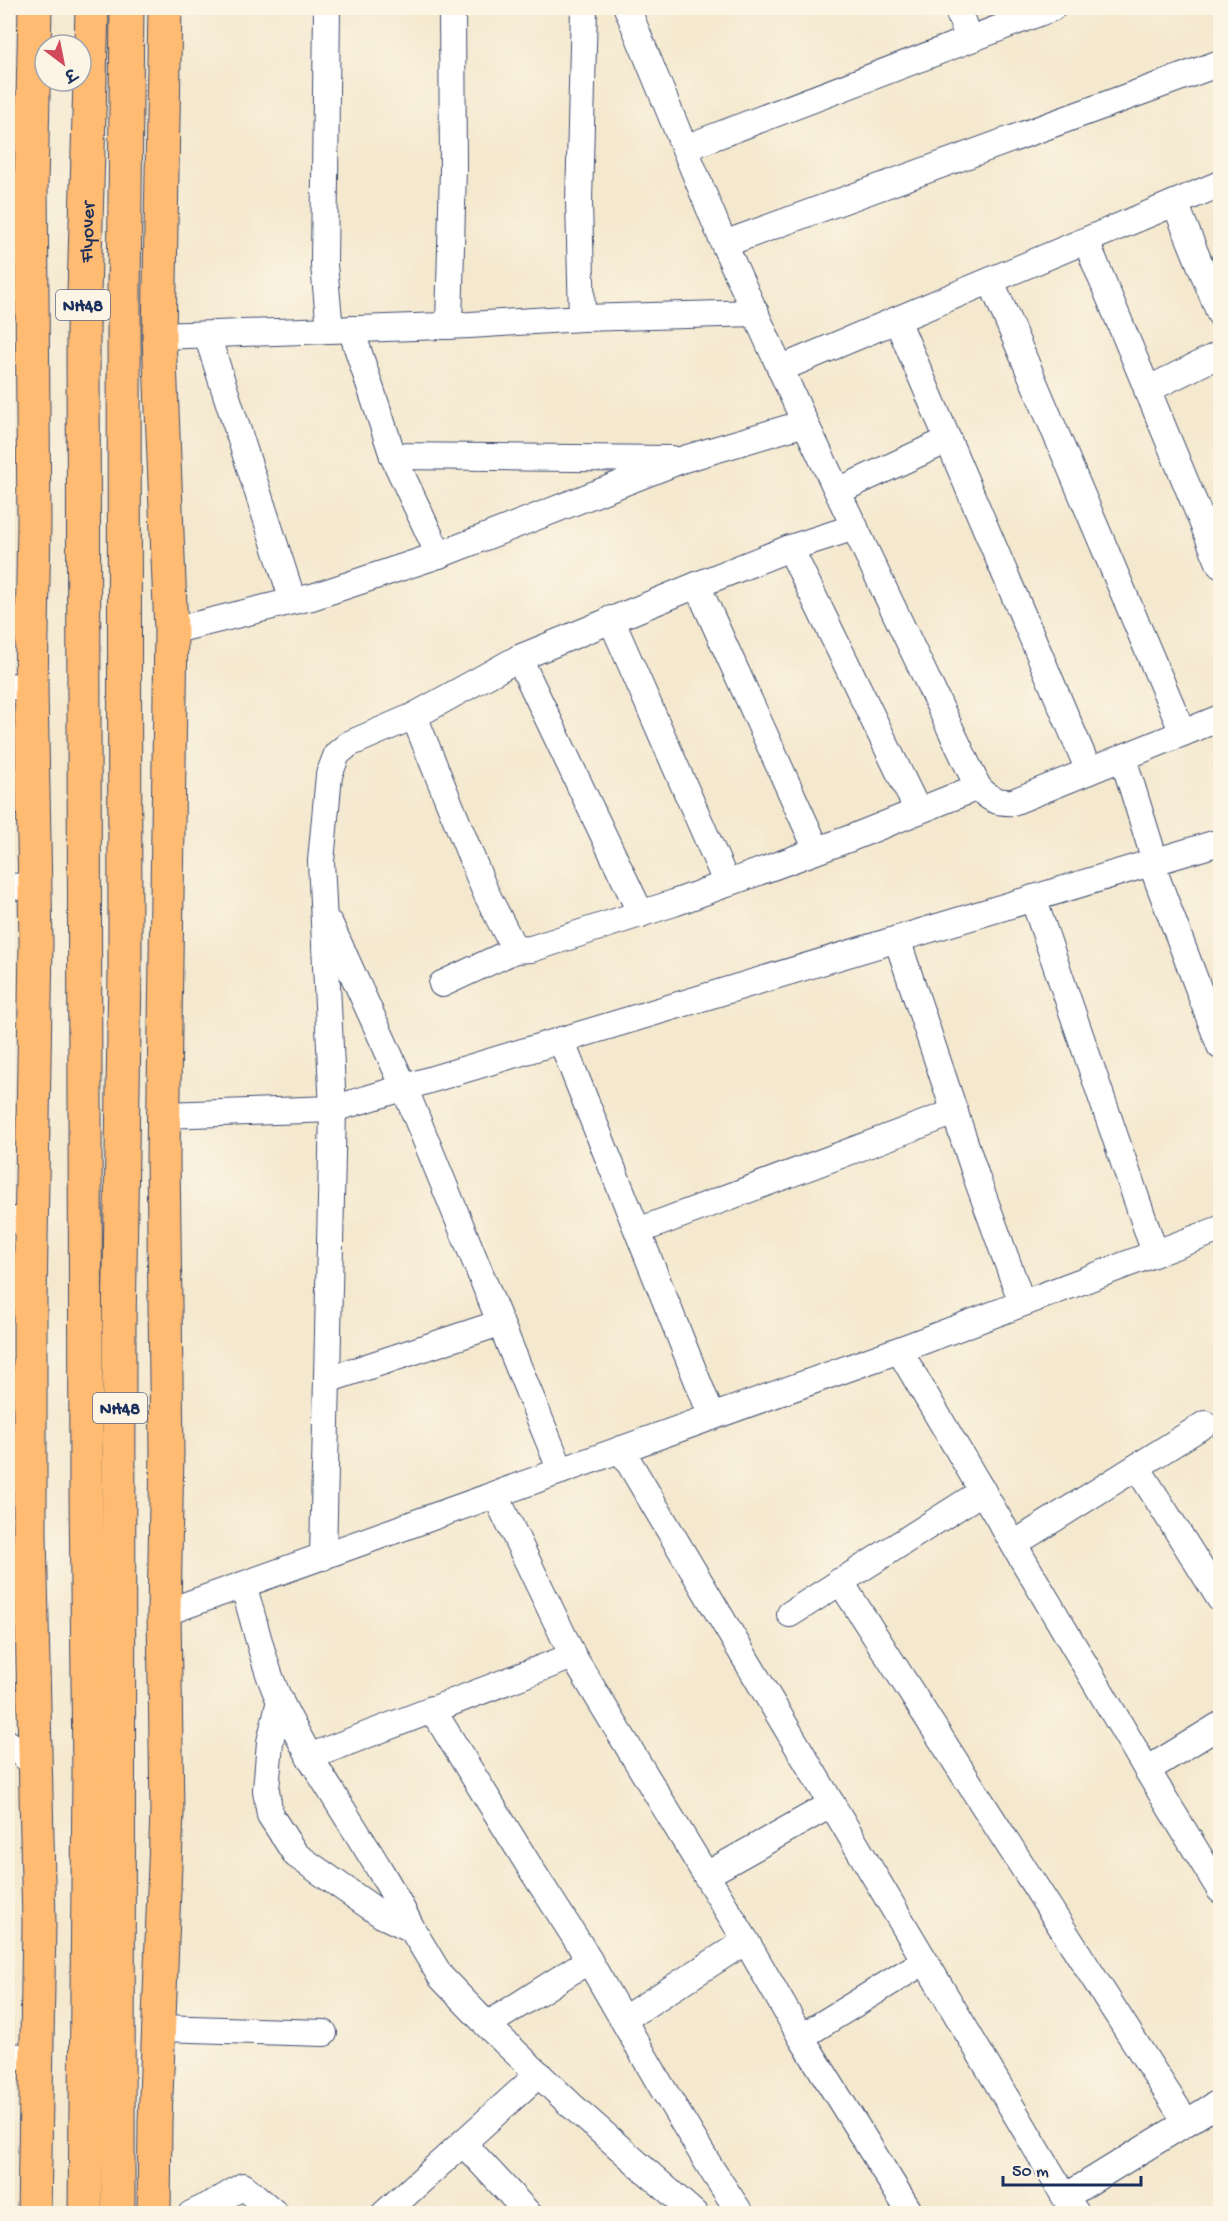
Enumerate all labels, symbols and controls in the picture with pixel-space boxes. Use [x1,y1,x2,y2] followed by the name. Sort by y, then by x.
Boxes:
[33,33,93,93] north arrow
[58,61,80,84] text: उ
[77,199,102,264] street label: Flyover
[56,290,110,320] road number: NH48
[93,1393,147,1423] road number: NH48
[1003,2149,1141,2187] scale bar
[1012,2162,1049,2183] text: 50 m

